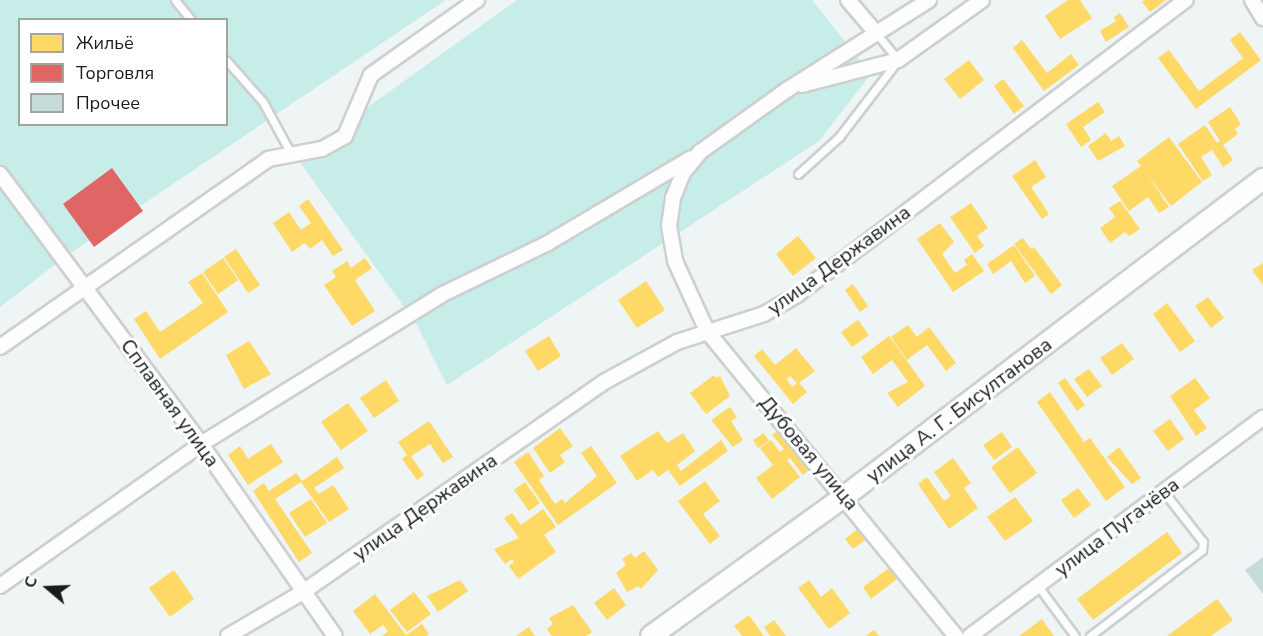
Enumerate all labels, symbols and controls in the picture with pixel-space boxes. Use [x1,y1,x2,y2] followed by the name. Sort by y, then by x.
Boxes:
[18,18,228,126] legend
[76,31,134,55] text: Жильё
[76,61,154,85] text: Торговля
[76,91,140,115] text: Прочее
[763,200,915,320] street label: улица Державина
[861,332,1057,488] street label: улица А. Г. Бисултанова
[115,334,225,472] street label: Сплавная улица
[754,391,864,515] street label: Дубовая улица
[348,448,502,566] street label: улица Державина
[1050,472,1184,582] street label: улица Пугачёва
[18,558,78,618] north arrow
[19,573,43,591] text: С

